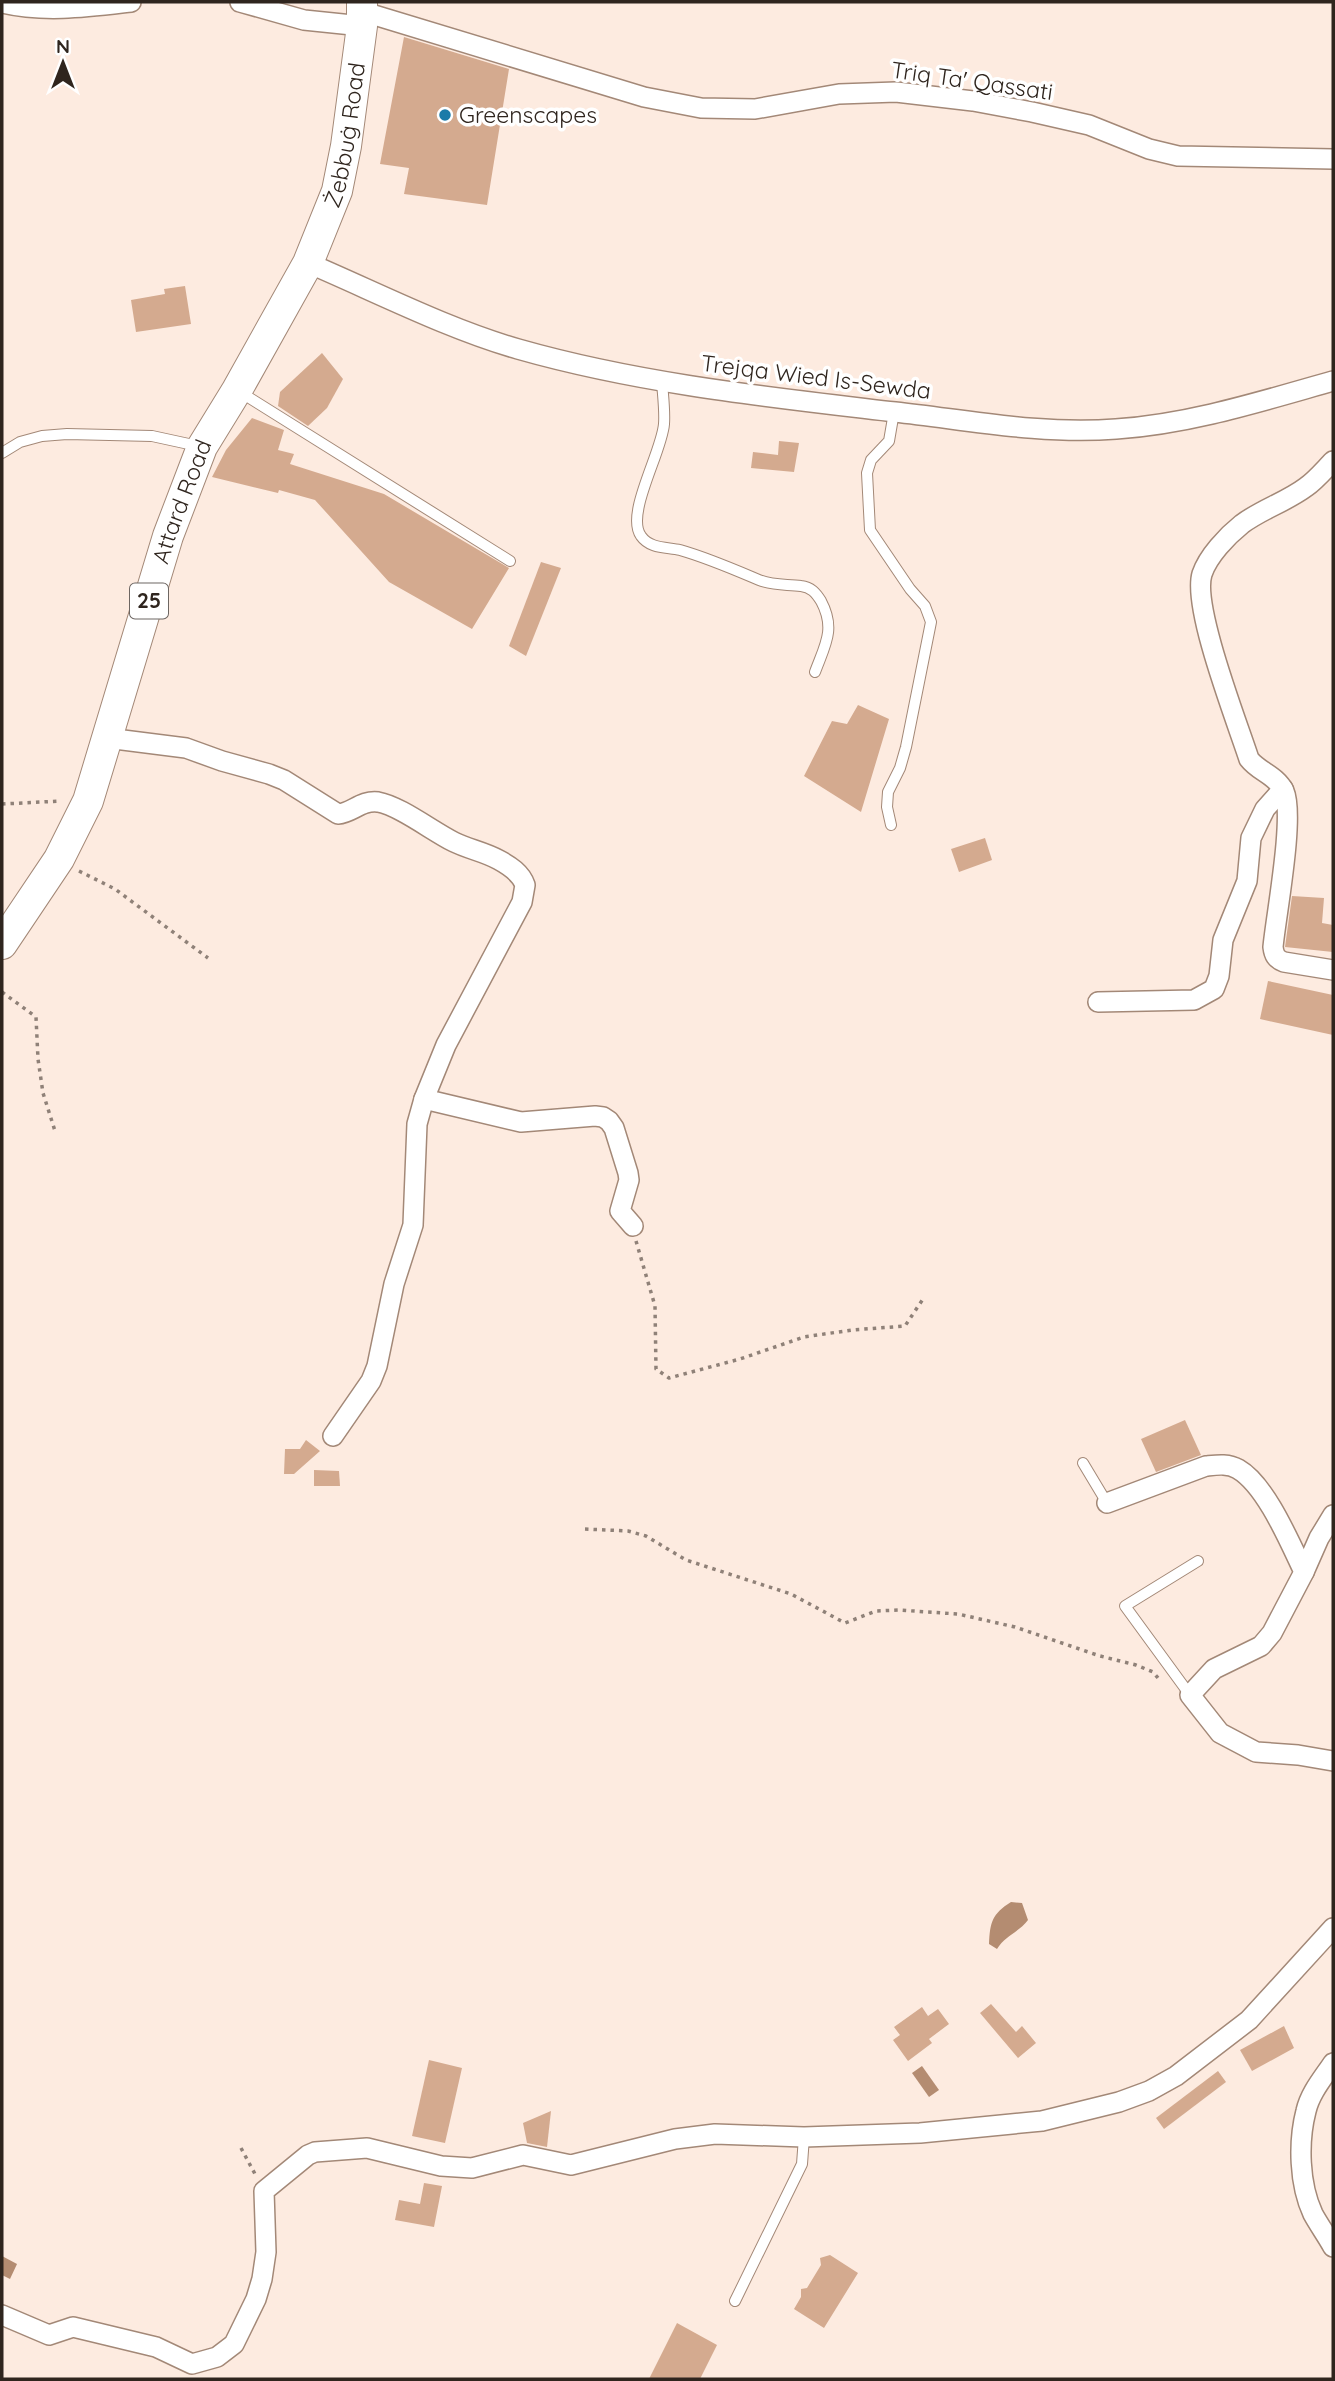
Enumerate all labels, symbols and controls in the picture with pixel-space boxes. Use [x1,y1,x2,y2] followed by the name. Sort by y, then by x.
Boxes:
[28,28,98,98] north arrow
[56,34,70,58] text: N
[889,55,1055,106] street label: Triq Ta' Qassati
[317,61,371,212] street label: Żebbuġ Road
[459,100,597,129] place label: Greenscapes
[437,107,453,123] marker: Greenscapes
[700,348,933,405] street label: Trejqa Wied Is-Sewda
[146,435,217,567] street label: Attard Road
[130,584,168,618] road number: 25

